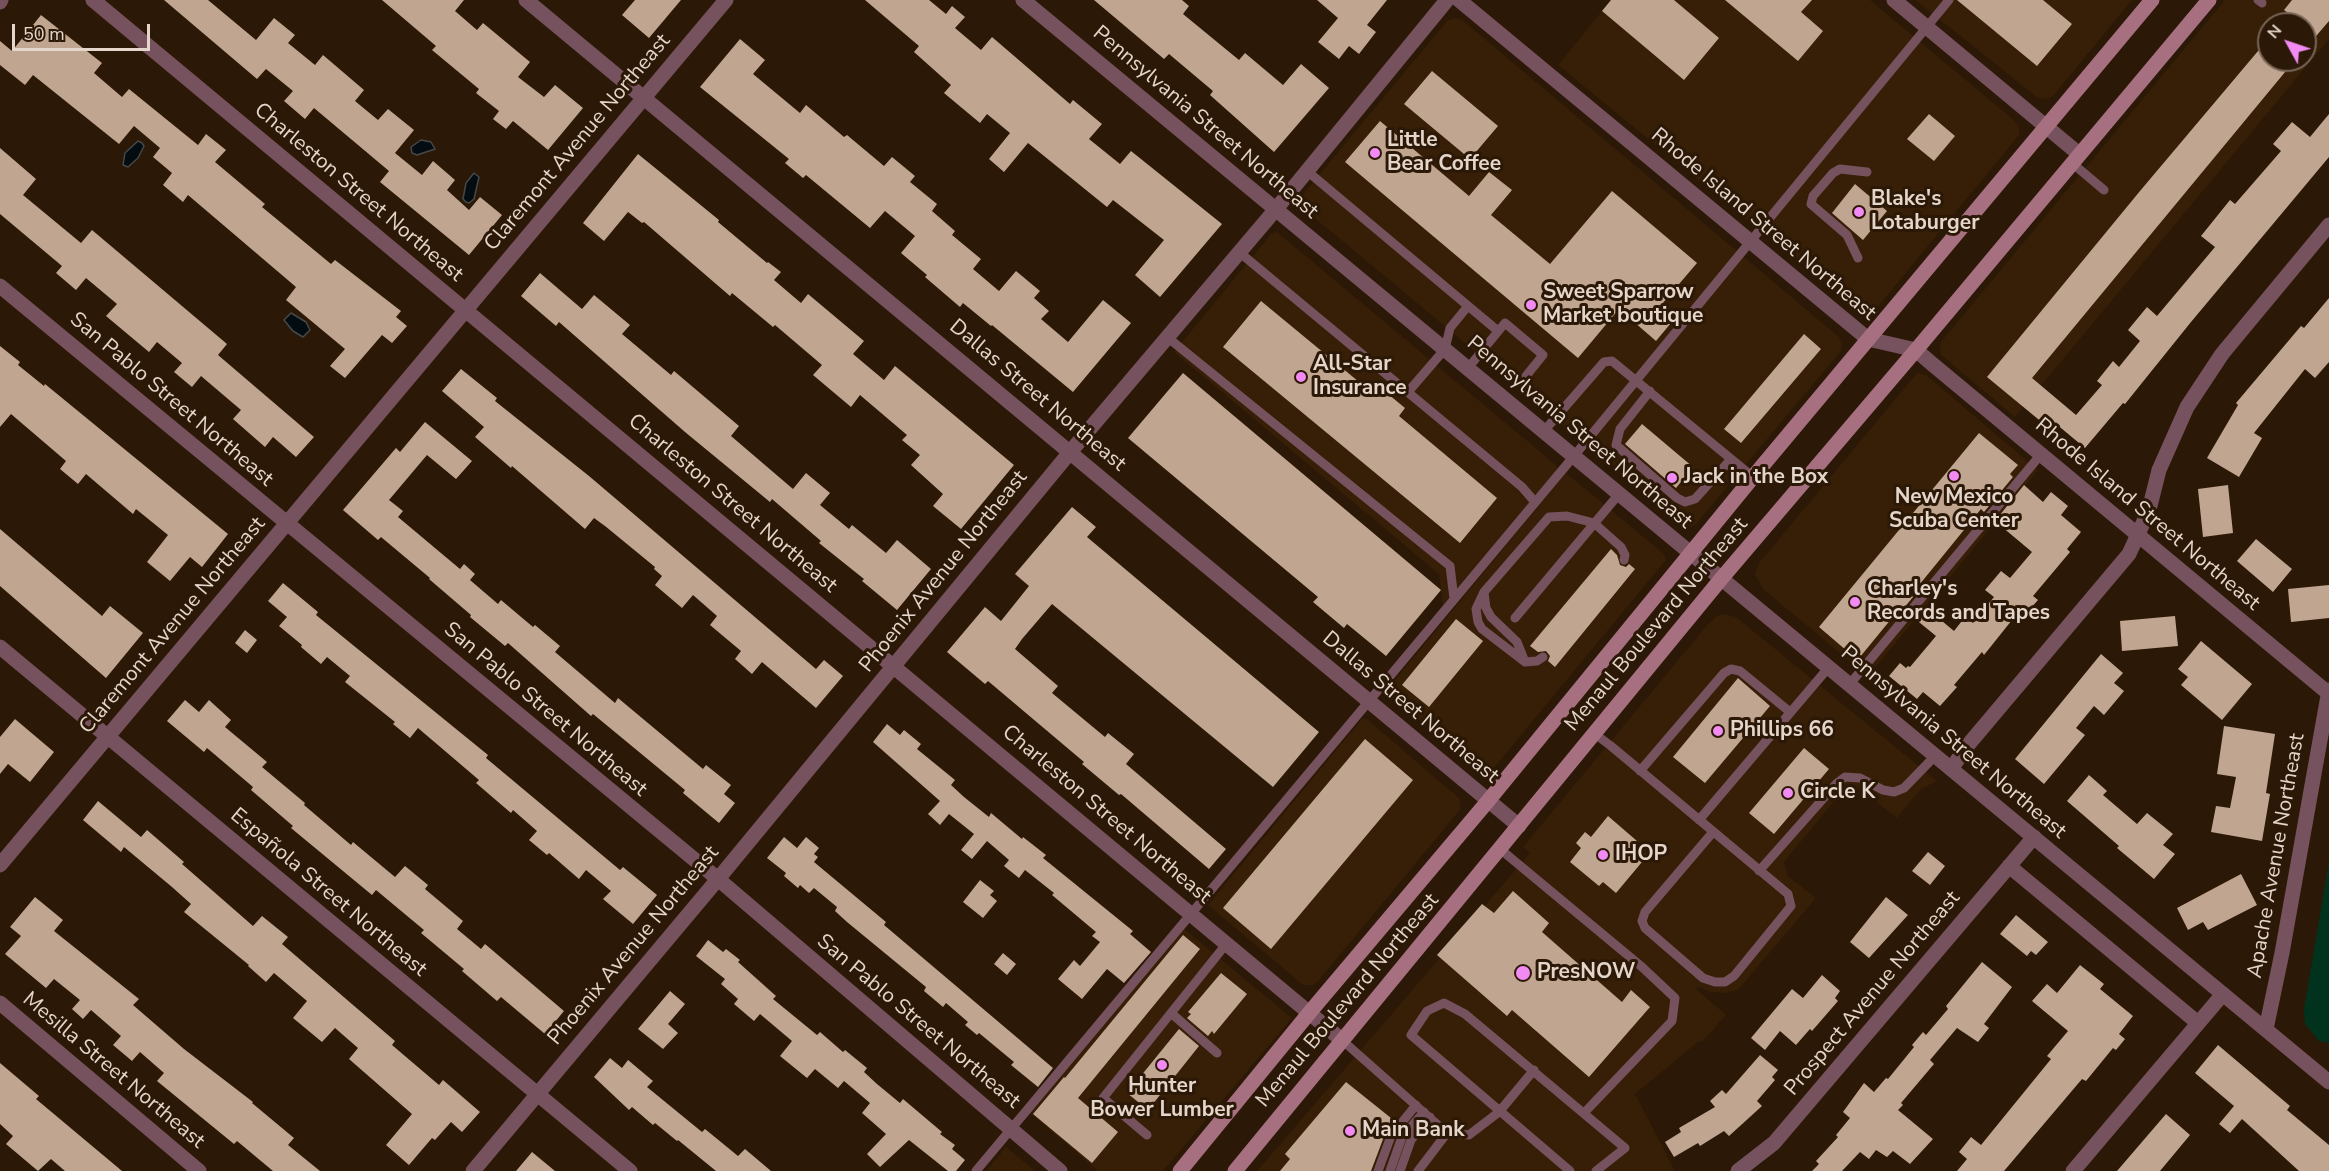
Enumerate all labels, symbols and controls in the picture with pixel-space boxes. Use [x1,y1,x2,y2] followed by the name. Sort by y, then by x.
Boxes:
[15,12,153,50] scale bar
[2257,12,2317,72] north arrow
[2262,20,2287,43] text: N
[1087,21,1323,225] street label: Pennsylvania Street Northeast
[23,22,65,46] text: 50 m
[480,29,676,257] street label: Claremont Avenue Northeast
[248,98,468,288] street label: Charleston Street Northeast
[1645,124,1881,326] street label: Rhode Island Street Northeast
[1387,128,1501,178] place label: Little Bear Coffee
[1368,146,1382,160] marker: Little Bear Coffee
[1871,187,1979,237] place label: Blake's Lotaburger
[1852,205,1866,219] marker: Blake's Lotaburger
[1543,280,1703,330] place label: Sweet Sparrow Market boutique
[1524,298,1538,312] marker: Sweet Sparrow Market boutique
[64,308,278,492] street label: San Pablo Street Northeast
[944,315,1130,477] street label: Dallas Street Northeast
[1461,331,1697,535] street label: Pennsylvania Street Northeast
[1313,352,1407,402] place label: All-Star Insurance
[1294,370,1308,384] marker: All-Star Insurance
[622,409,842,599] street label: Charleston Street Northeast
[2029,414,2265,616] street label: Rhode Island Street Northeast
[1684,465,1828,491] place label: Jack in the Box
[855,466,1033,678] street label: Phoenix Avenue Northeast
[1947,469,1961,483] marker: New Mexico Scuba Center
[1665,471,1679,485] marker: Jack in the Box
[1889,485,2019,535] place label: New Mexico Scuba Center
[75,512,271,740] street label: Claremont Avenue Northeast
[1560,513,1754,737] street label: Menaul Boulevard Northeast
[1867,577,2050,627] place label: Charley's Records and Tapes
[1848,595,1862,609] marker: Charley's Records and Tapes
[438,618,652,802] street label: San Pablo Street Northeast
[1317,627,1503,789] street label: Dallas Street Northeast
[1835,641,2071,845] street label: Pennsylvania Street Northeast
[1730,718,1834,744] place label: Phillips 66
[996,720,1216,910] street label: Charleston Street Northeast
[1711,724,1725,738] marker: Phillips 66
[2243,732,2311,980] street label: Apache Avenue Northeast
[1800,780,1875,806] place label: Circle K
[1781,786,1795,800] marker: Circle K
[225,803,431,983] street label: Española Street Northeast
[543,841,725,1051] street label: Phoenix Avenue Northeast
[1615,842,1667,868] place label: IHOP
[1596,848,1610,862] marker: IHOP
[1780,887,1966,1101] street label: Prospect Avenue Northeast
[1251,889,1445,1113] street label: Menaul Boulevard Northeast
[811,930,1025,1114] street label: San Pablo Street Northeast
[1537,960,1635,986] place label: PresNOW
[1514,964,1532,982] marker: PresNOW
[17,987,209,1155] street label: Mesilla Street Northeast
[1155,1058,1169,1072] marker: Hunter Bower Lumber
[1090,1074,1234,1124] place label: Hunter Bower Lumber
[1362,1118,1465,1144] place label: Main Bank
[1343,1124,1357,1138] marker: Main Bank

